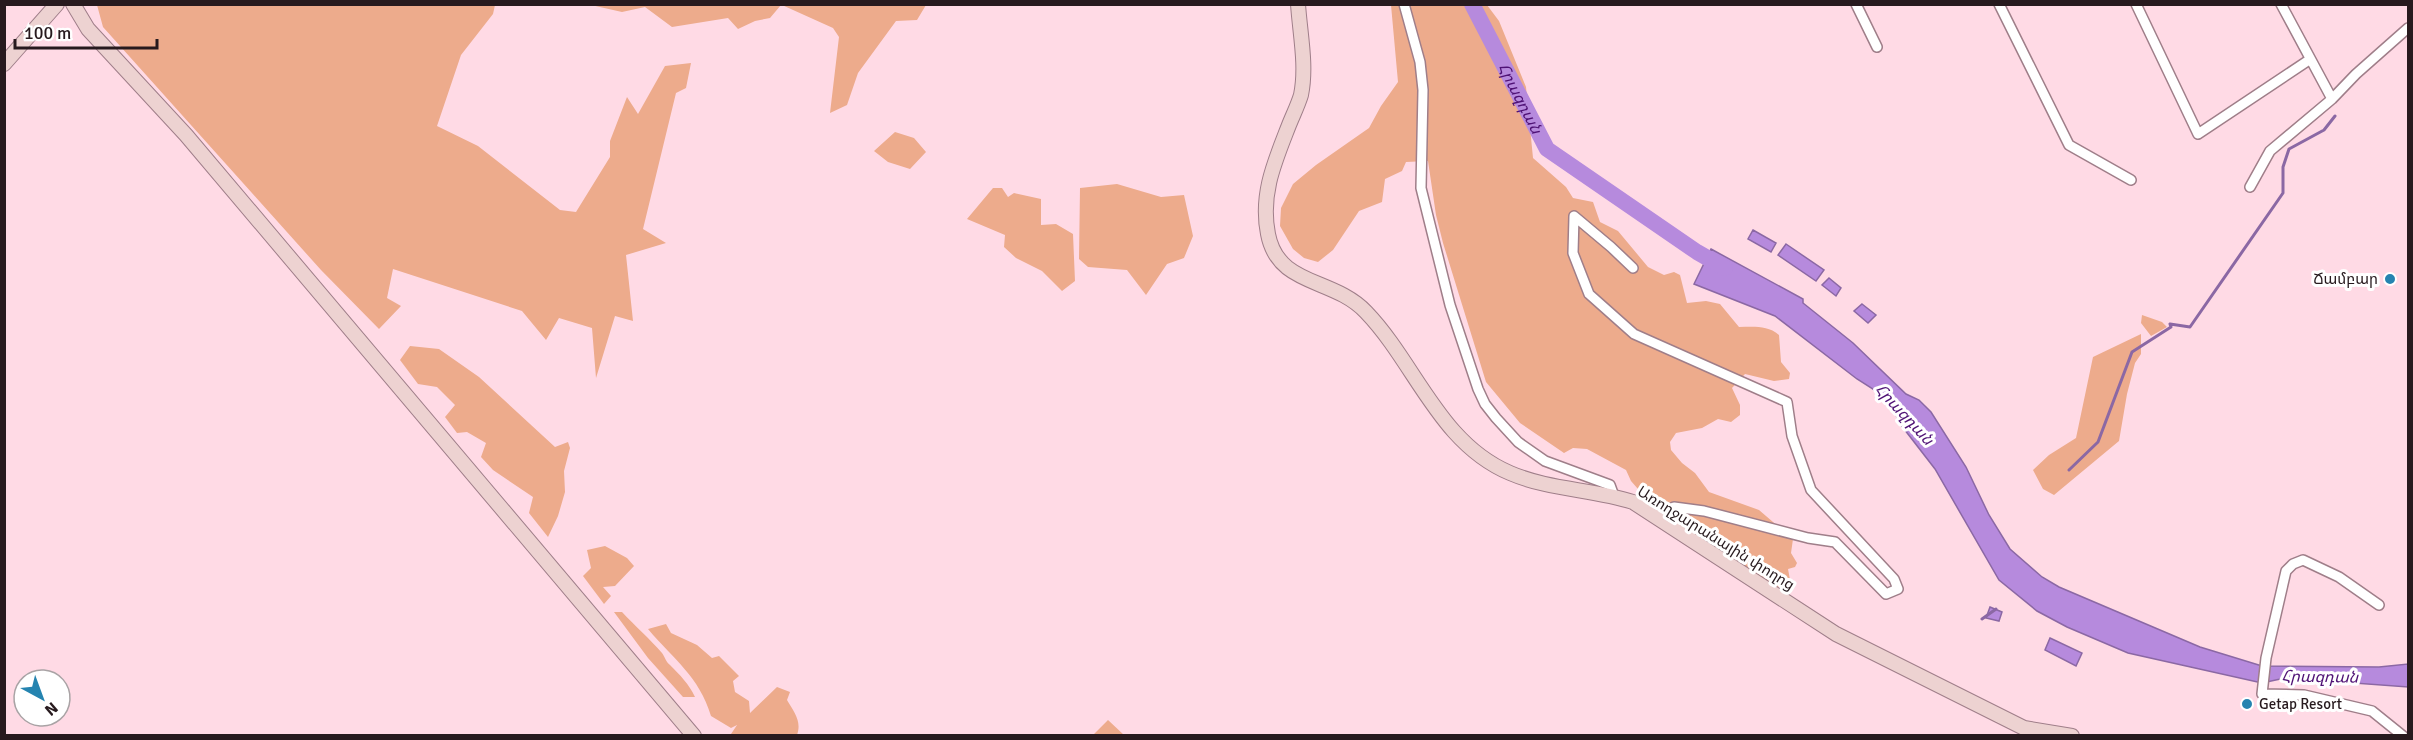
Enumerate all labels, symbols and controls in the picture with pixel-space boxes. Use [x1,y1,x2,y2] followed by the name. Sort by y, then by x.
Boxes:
[15,12,158,50] scale bar
[24,22,71,44] text: 100 m
[1493,60,1547,138] water label: Հրազդան
[2313,270,2378,288] place label: Ճամբար
[2383,272,2397,286] marker: Ճամբար
[1871,380,1939,451] water label: Հրազդան
[1634,482,1798,594] street label: Առողջարանային փողոց
[2282,666,2360,688] water label: Հրազդան
[12,668,72,728] north arrow
[2259,695,2342,713] place label: Getap Resort
[40,697,62,720] text: N
[2240,697,2254,711] marker: Getap Resort

